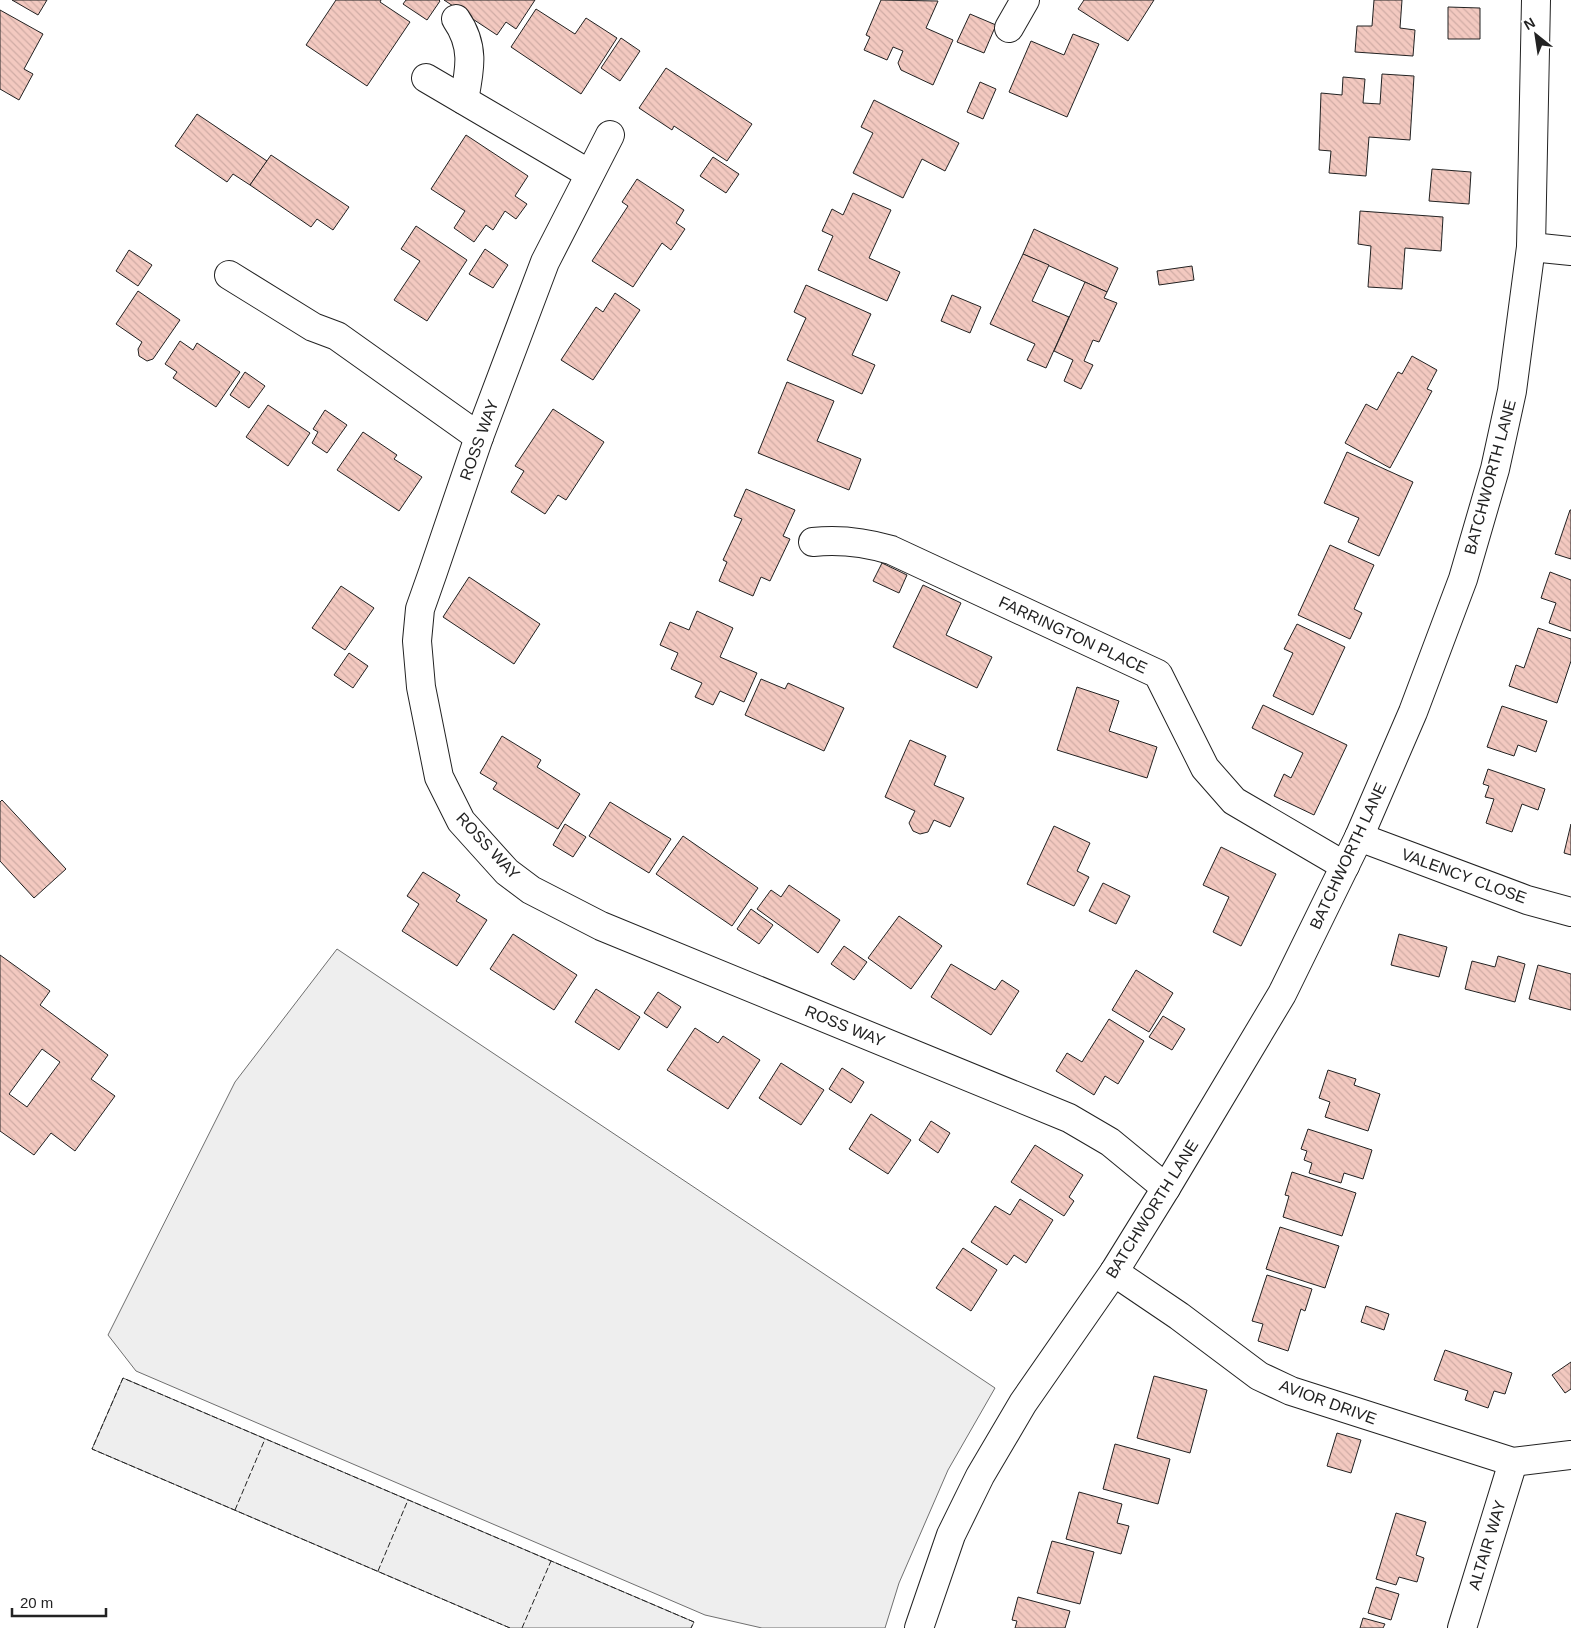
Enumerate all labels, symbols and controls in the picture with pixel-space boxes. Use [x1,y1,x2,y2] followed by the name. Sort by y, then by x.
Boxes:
[1511,10,1561,60] north arrow
[1521,14,1538,33] text: N
[457,397,502,483] street label: ROSS WAY
[1461,398,1519,556] street label: BATCHWORTH LANE
[996,593,1150,677] street label: FARRINGTON PLACE
[1307,780,1389,932] street label: BATCHWORTH LANE
[453,809,523,883] street label: ROSS WAY
[1399,845,1529,907] street label: VALENCY CLOSE
[803,1002,888,1050] street label: ROSS WAY
[1103,1137,1201,1281] street label: BATCHWORTH LANE
[1277,1377,1379,1427] street label: AVIOR DRIVE
[1465,1498,1509,1592] street label: ALTAIR WAY
[12,1586,106,1618] scale bar
[20,1594,53,1611] text: 20 m

